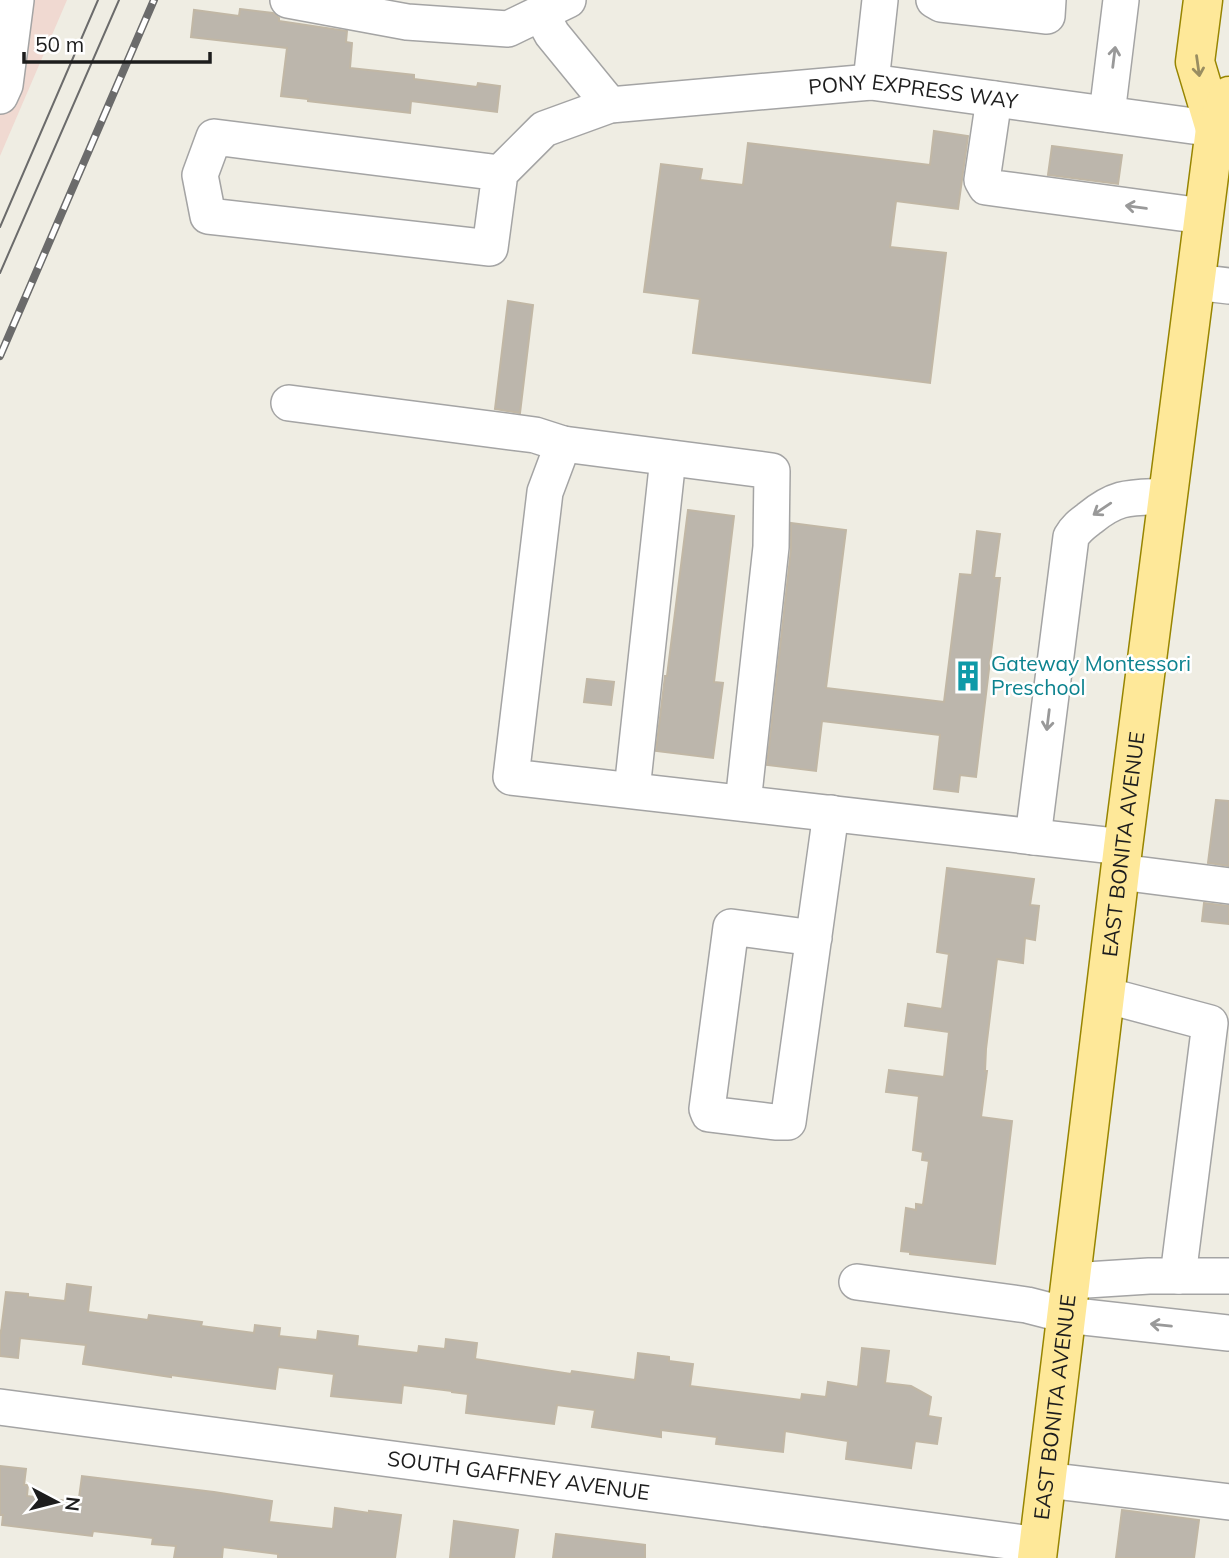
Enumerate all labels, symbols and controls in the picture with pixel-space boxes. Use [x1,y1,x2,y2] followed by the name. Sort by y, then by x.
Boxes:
[24,21,210,65] scale bar
[35,31,84,57] text: 50 m
[1107,46,1120,69] one-way arrow
[1192,54,1205,76] one-way arrow
[807,68,1020,114] street label: PONY EXPRESS WAY
[1125,200,1148,213] one-way arrow
[1093,502,1113,516] one-way arrow
[991,650,1191,700] place label: Gateway Montessori Preschool
[951,659,985,693] building icon: Gateway Montessori Preschool
[1041,708,1054,731] one-way arrow
[1096,730,1150,958] street label: EAST BONITA AVENUE
[1028,1293,1081,1521] street label: EAST BONITA AVENUE
[1150,1319,1173,1332] one-way arrow
[386,1445,651,1505] street label: SOUTH GAFFNEY AVENUE
[21,1467,91,1537] north arrow
[60,1495,86,1513] text: N

